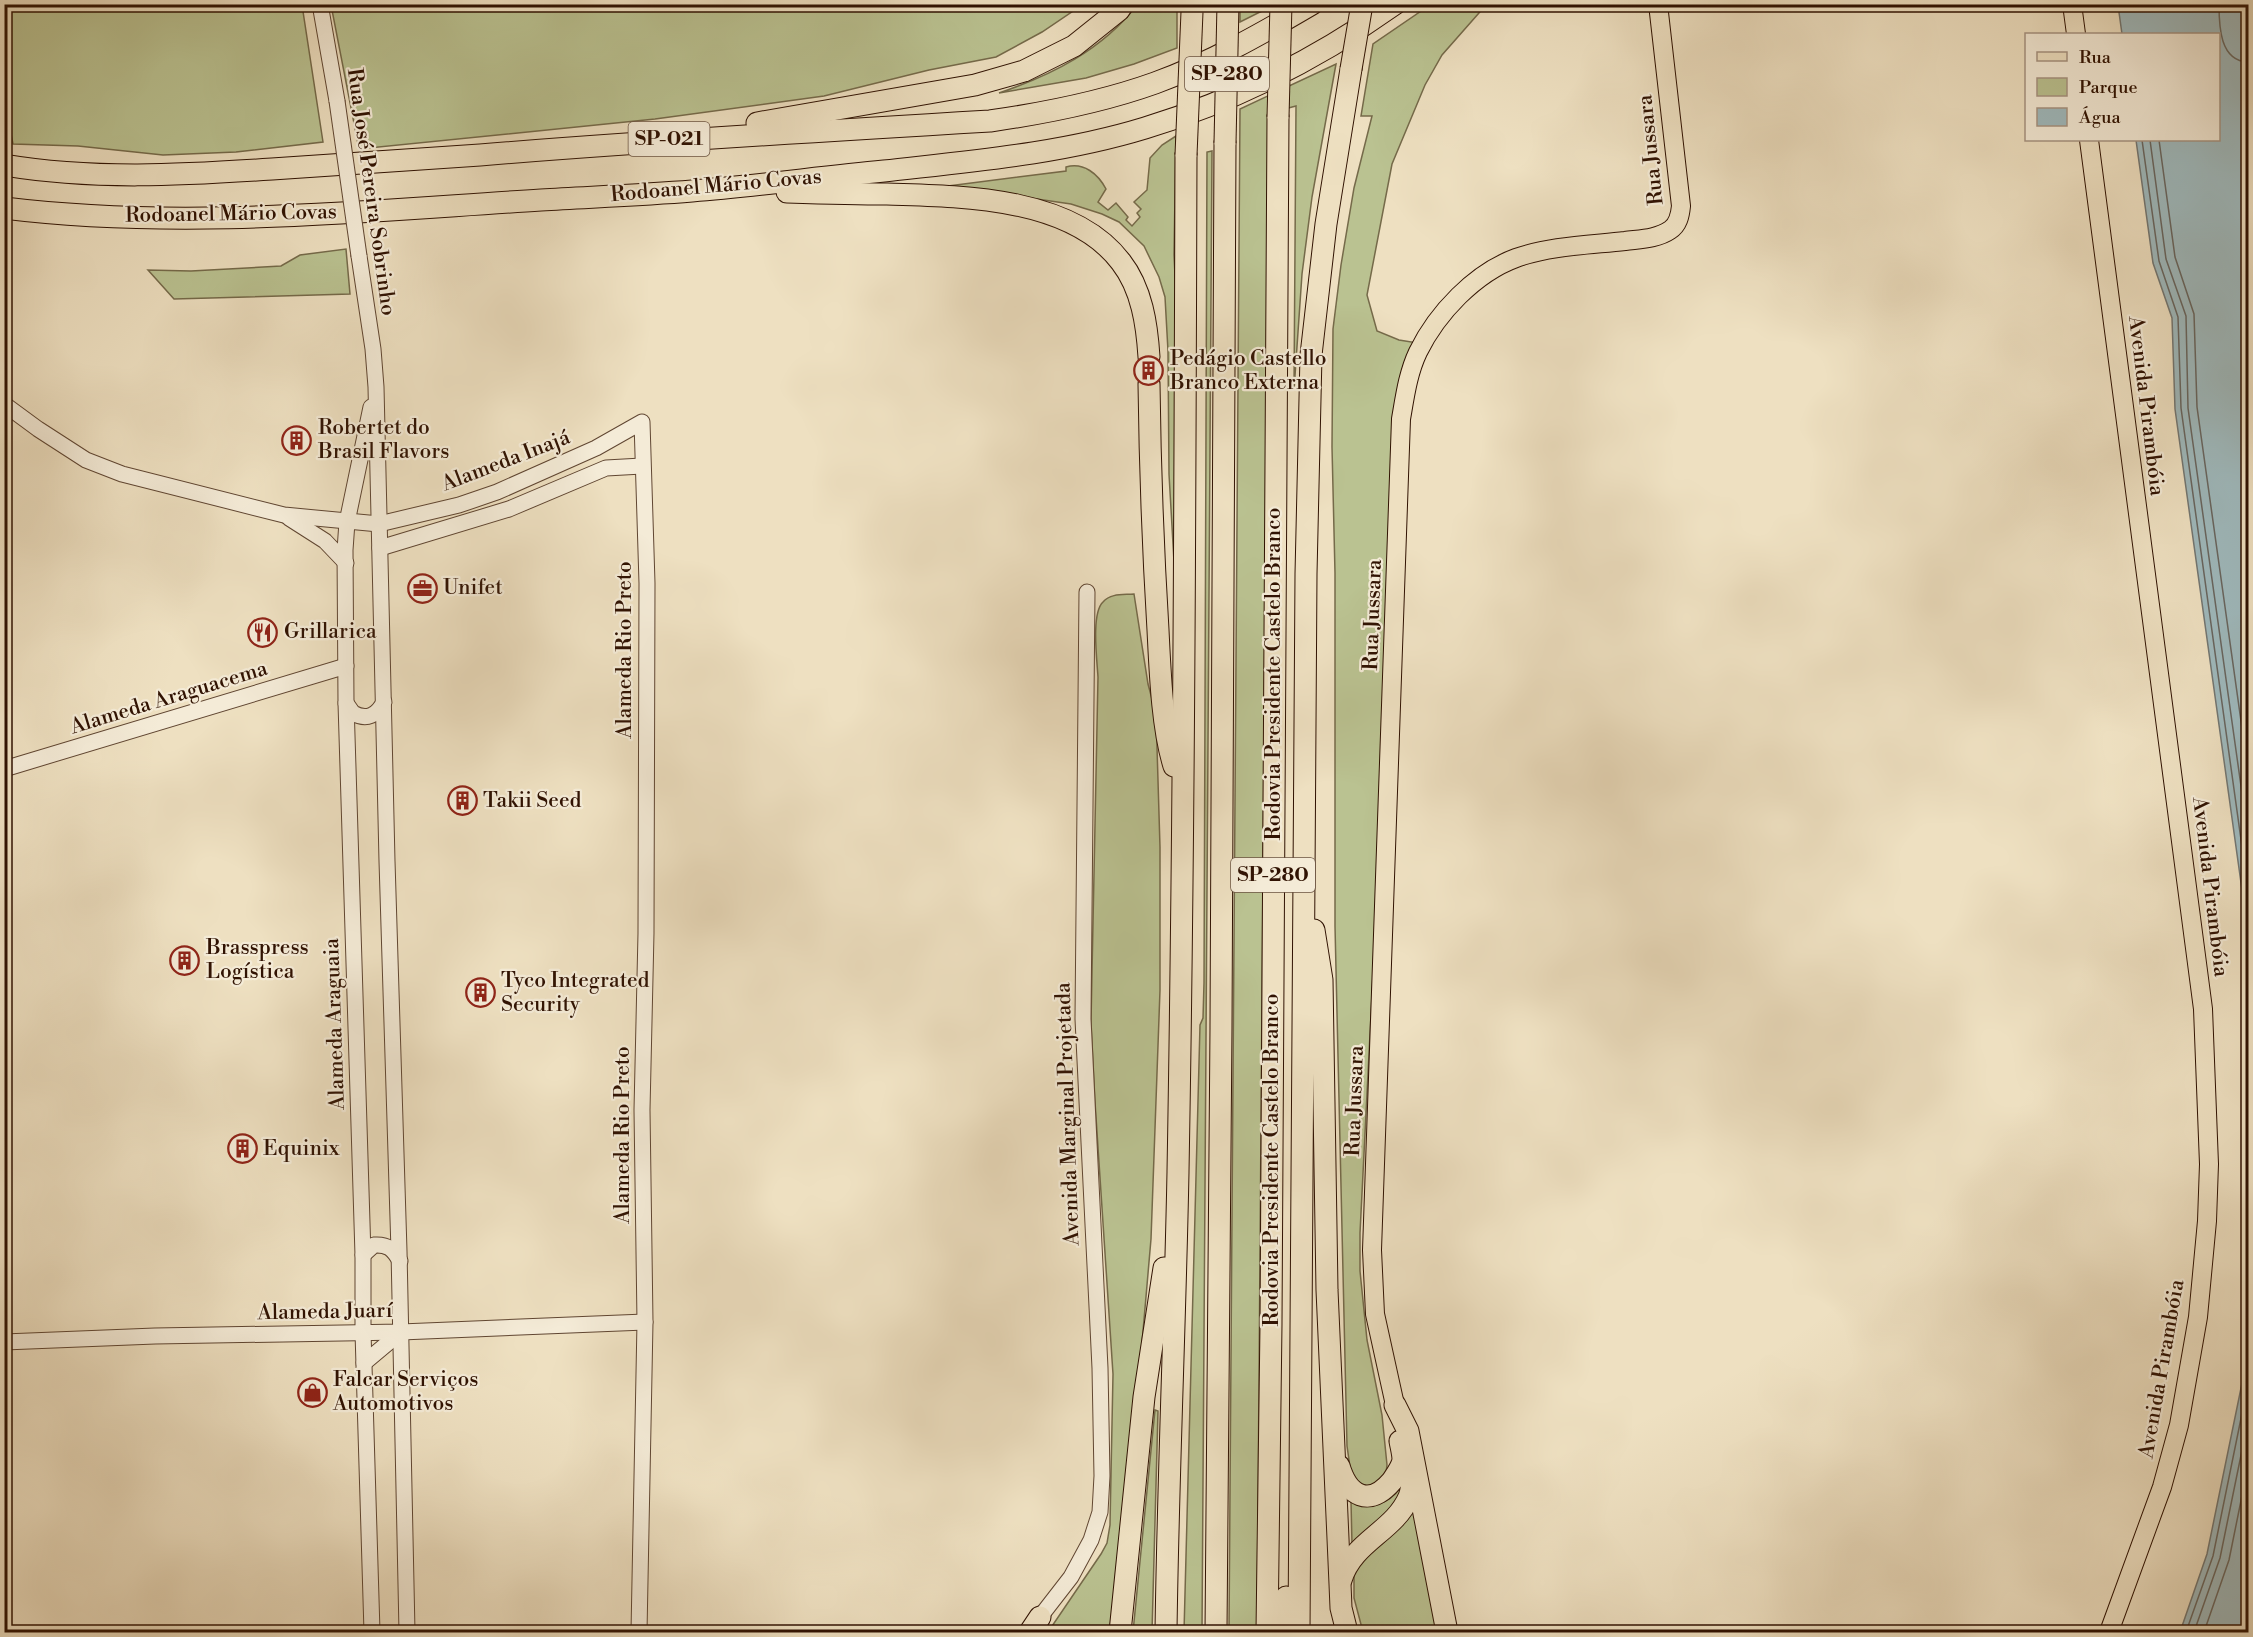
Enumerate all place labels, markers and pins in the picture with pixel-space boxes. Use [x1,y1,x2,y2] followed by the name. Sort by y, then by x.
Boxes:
[1169,346,1327,396] place label: Pedágio Castello Branco Externa
[1133,355,1165,387] building icon: Pedágio Castello Branco Externa
[317,415,450,465] place label: Robertet do Brasil Flavors
[281,424,313,456] building icon: Robertet do Brasil Flavors
[406,572,438,604] office icon: Unifet
[443,575,503,601] place label: Unifet
[247,616,279,648] restaurant icon: Grillarica
[284,619,377,645] place label: Grillarica
[446,785,478,817] building icon: Takii Seed
[483,788,582,814] place label: Takii Seed
[205,935,309,985] place label: Brasspress Logística
[169,944,201,976] building icon: Brasspress Logística
[501,968,650,1018] place label: Tyco Integrated Security
[464,977,496,1009] building icon: Tyco Integrated Security
[226,1133,258,1165] building icon: Equinix
[263,1136,340,1162] place label: Equinix
[332,1367,479,1417] place label: Falcar Serviços Automotivos
[296,1376,328,1408] shop icon: Falcar Serviços Automotivos

